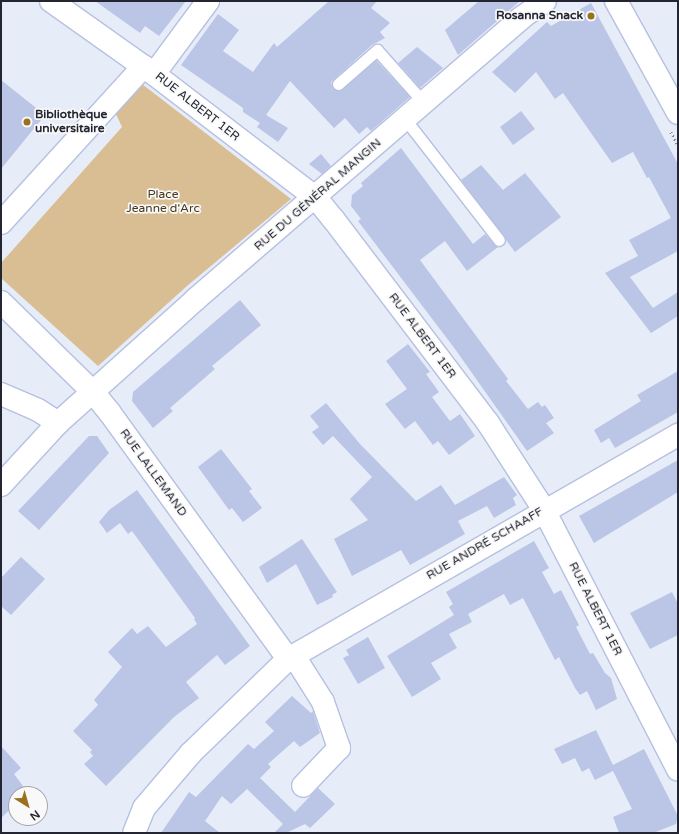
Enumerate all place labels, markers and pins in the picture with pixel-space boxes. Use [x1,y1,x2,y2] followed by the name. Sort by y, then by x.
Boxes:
[496,9,583,23] place label: Rosanna Snack
[586,11,596,21] marker: Rosanna Snack
[35,108,107,136] place label: Bibliothèque universitaire
[22,117,32,127] marker: Bibliothèque universitaire

